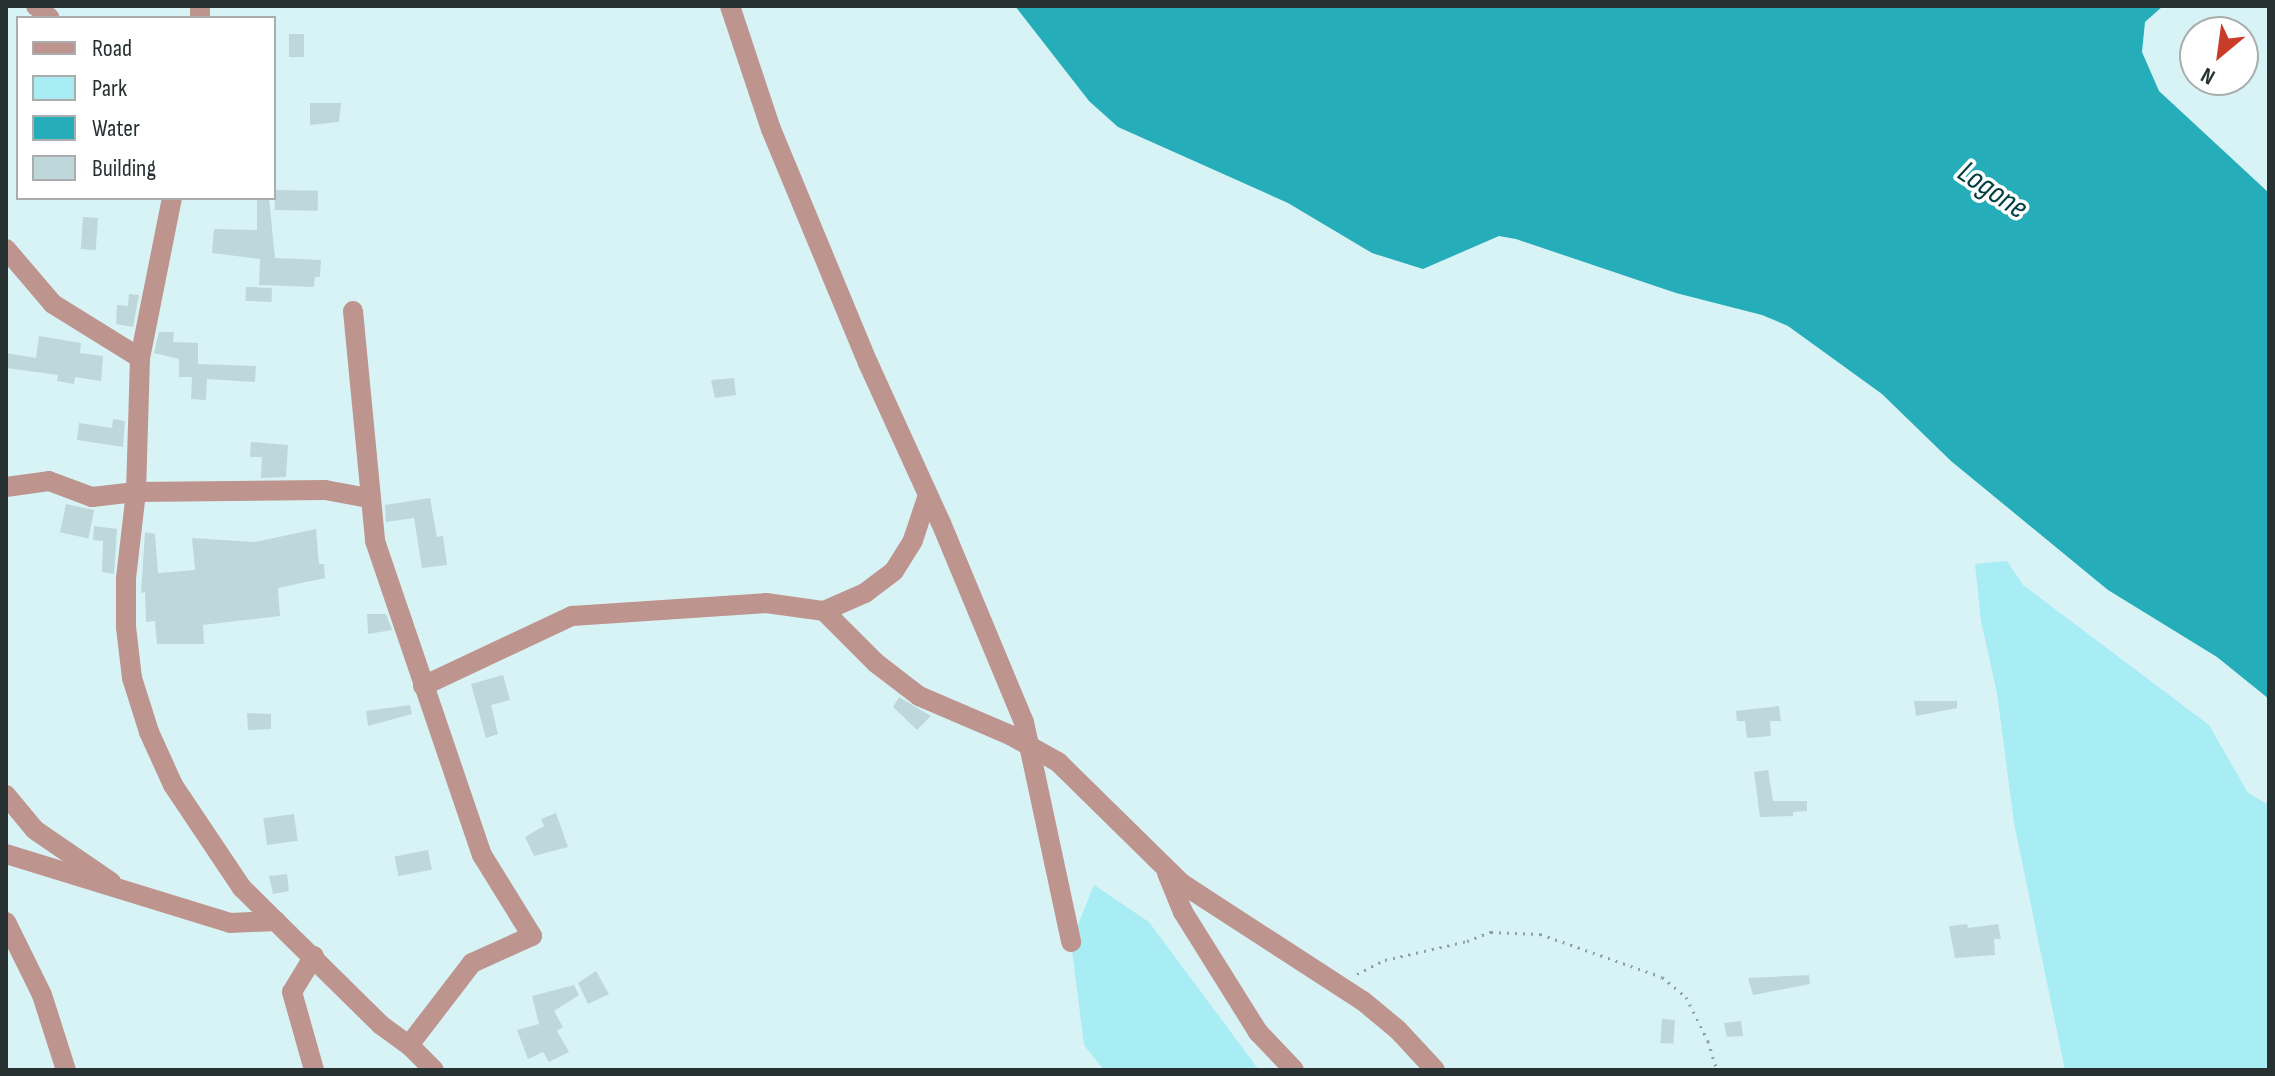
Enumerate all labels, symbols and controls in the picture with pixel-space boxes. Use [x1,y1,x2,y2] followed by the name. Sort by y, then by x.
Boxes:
[16,16,276,200] legend
[2179,16,2259,96] north arrow
[92,34,132,63] text: Road
[2196,61,2220,90] text: N
[92,74,127,103] text: Park
[92,114,140,143] text: Water
[92,154,156,183] text: Building
[1950,154,2034,228] water label: Logone

